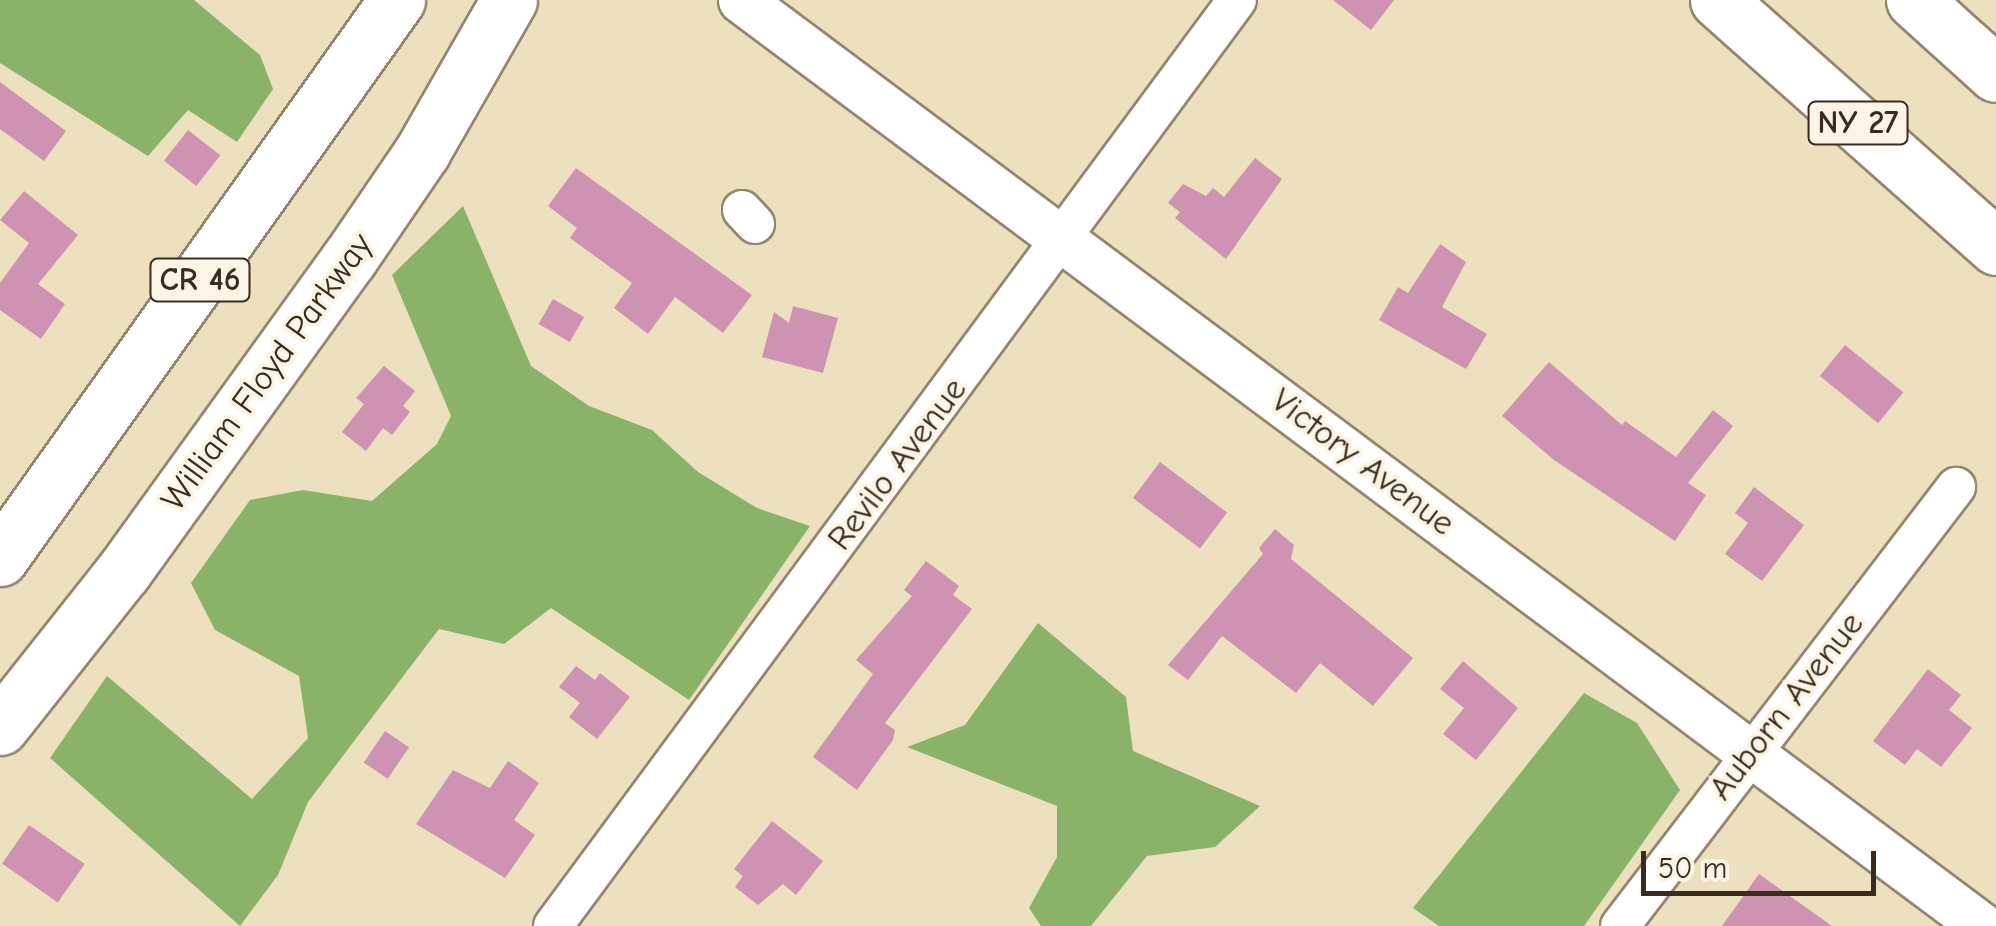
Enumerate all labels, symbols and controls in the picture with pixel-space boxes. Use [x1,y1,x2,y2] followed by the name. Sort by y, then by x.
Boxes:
[1806,96,1910,150] road number: NY 27
[152,225,382,519] street label: William Floyd Parkway
[148,253,252,307] road number: CR 46
[819,370,975,558] street label: Revilo Avenue
[1263,379,1463,545] street label: Victory Avenue
[1700,604,1872,808] street label: Auborn Avenue
[1646,831,1881,893] scale bar
[1658,851,1727,886] text: 50 m

